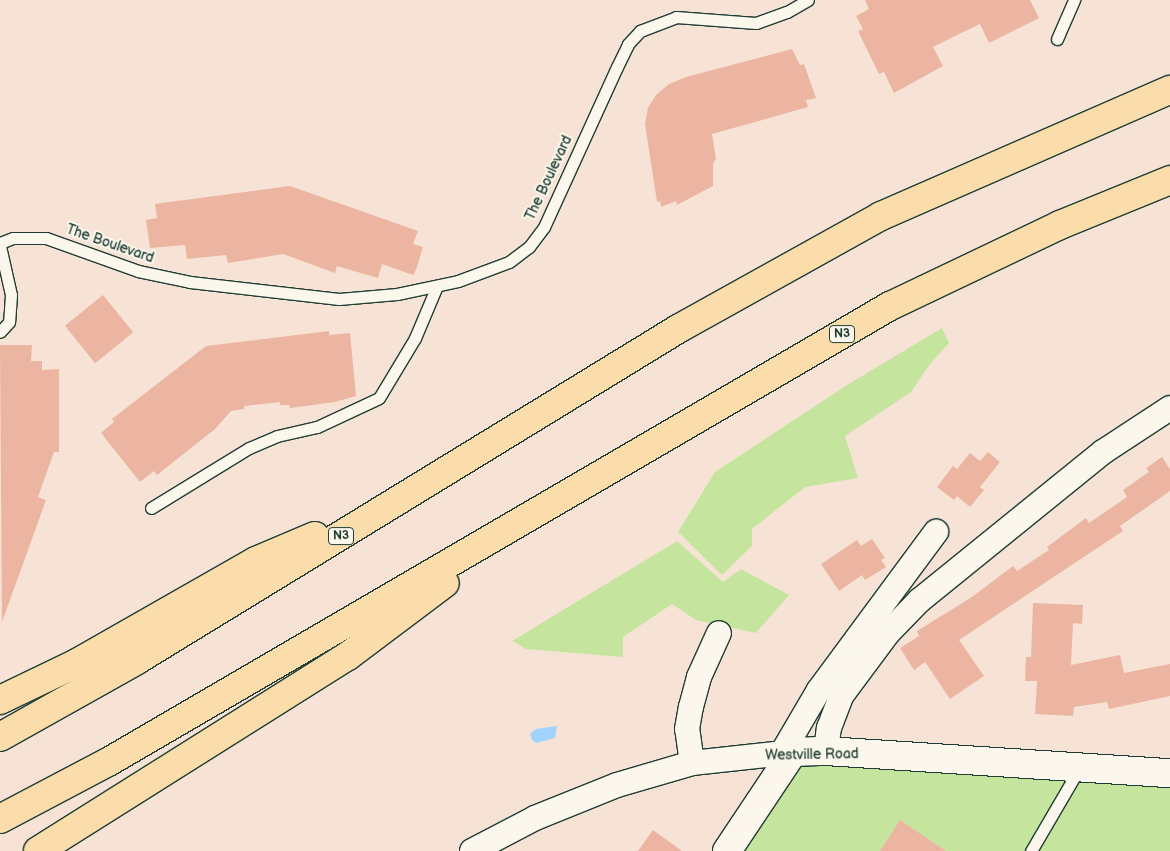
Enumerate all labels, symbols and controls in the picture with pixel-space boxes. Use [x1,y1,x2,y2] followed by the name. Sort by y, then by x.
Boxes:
[522,133,576,223] street label: The Boulevard
[64,221,156,267] street label: The Boulevard
[828,324,856,344] road number: N3
[327,526,355,546] road number: N3
[765,746,859,764] street label: Westville Road

